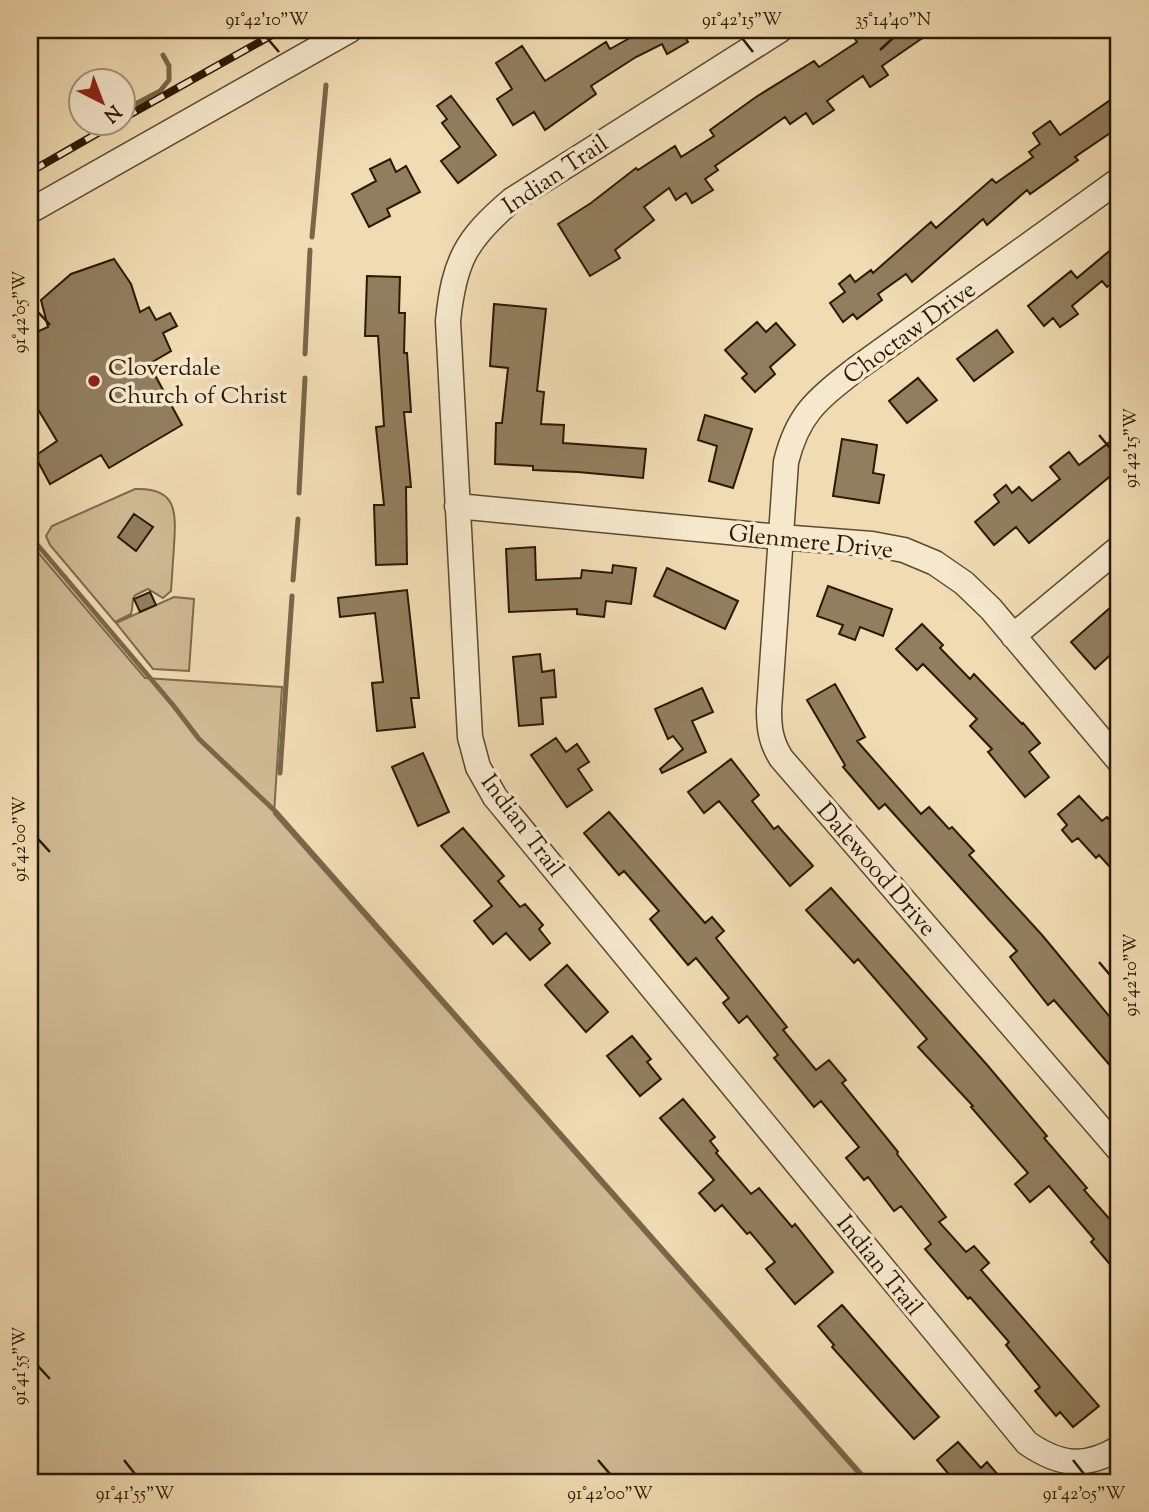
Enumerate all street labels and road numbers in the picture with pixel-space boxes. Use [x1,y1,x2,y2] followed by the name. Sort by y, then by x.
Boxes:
[497,128,616,224] street label: Indian Trail
[837,274,984,393] street label: Choctaw Drive
[727,517,895,569] street label: Glenmere Drive
[471,768,572,885] street label: Indian Trail
[808,796,943,945] street label: Dalewood Drive
[827,1209,930,1324] street label: Indian Trail

